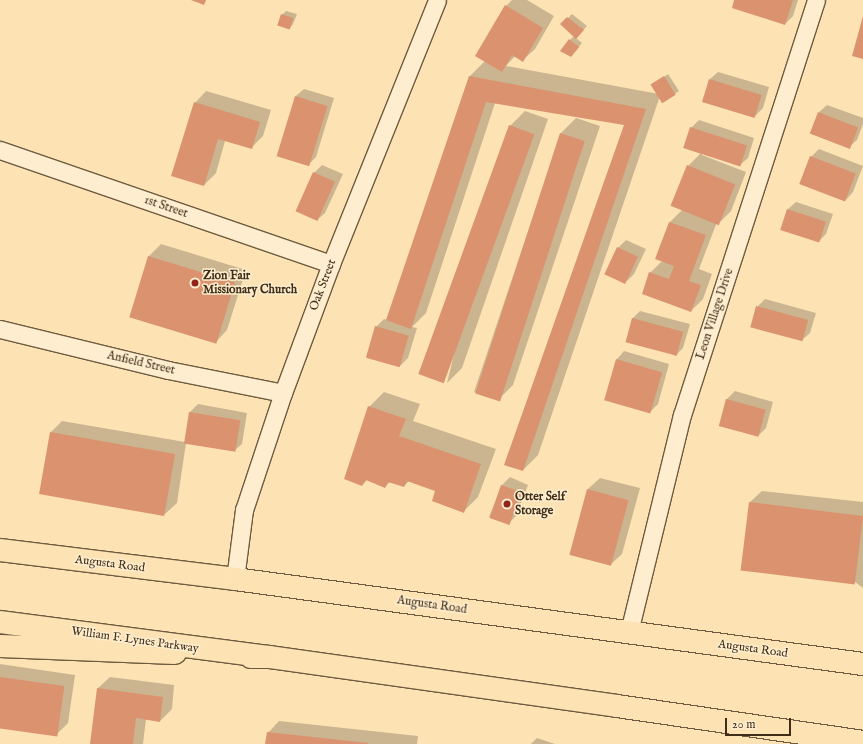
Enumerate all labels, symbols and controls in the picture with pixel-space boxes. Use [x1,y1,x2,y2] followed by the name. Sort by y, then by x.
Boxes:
[142,193,190,221] street label: 1st Street
[307,257,339,313] street label: Oak Street
[693,267,737,361] street label: Leon Village Drive
[203,269,297,297] place label: Zion Fair Missionary Church
[190,278,200,288] marker: Zion Fair Missionary Church
[106,348,176,378] street label: Anfield Street
[515,490,565,518] place label: Otter Self Storage
[502,499,512,509] marker: Otter Self Storage
[74,553,146,575] street label: Augusta Road
[396,593,468,617] street label: Augusta Road
[70,624,200,656] street label: William F. Lynes Parkway
[717,637,789,661] street label: Augusta Road
[727,710,793,736] scale bar
[732,717,755,732] text: 20 m

